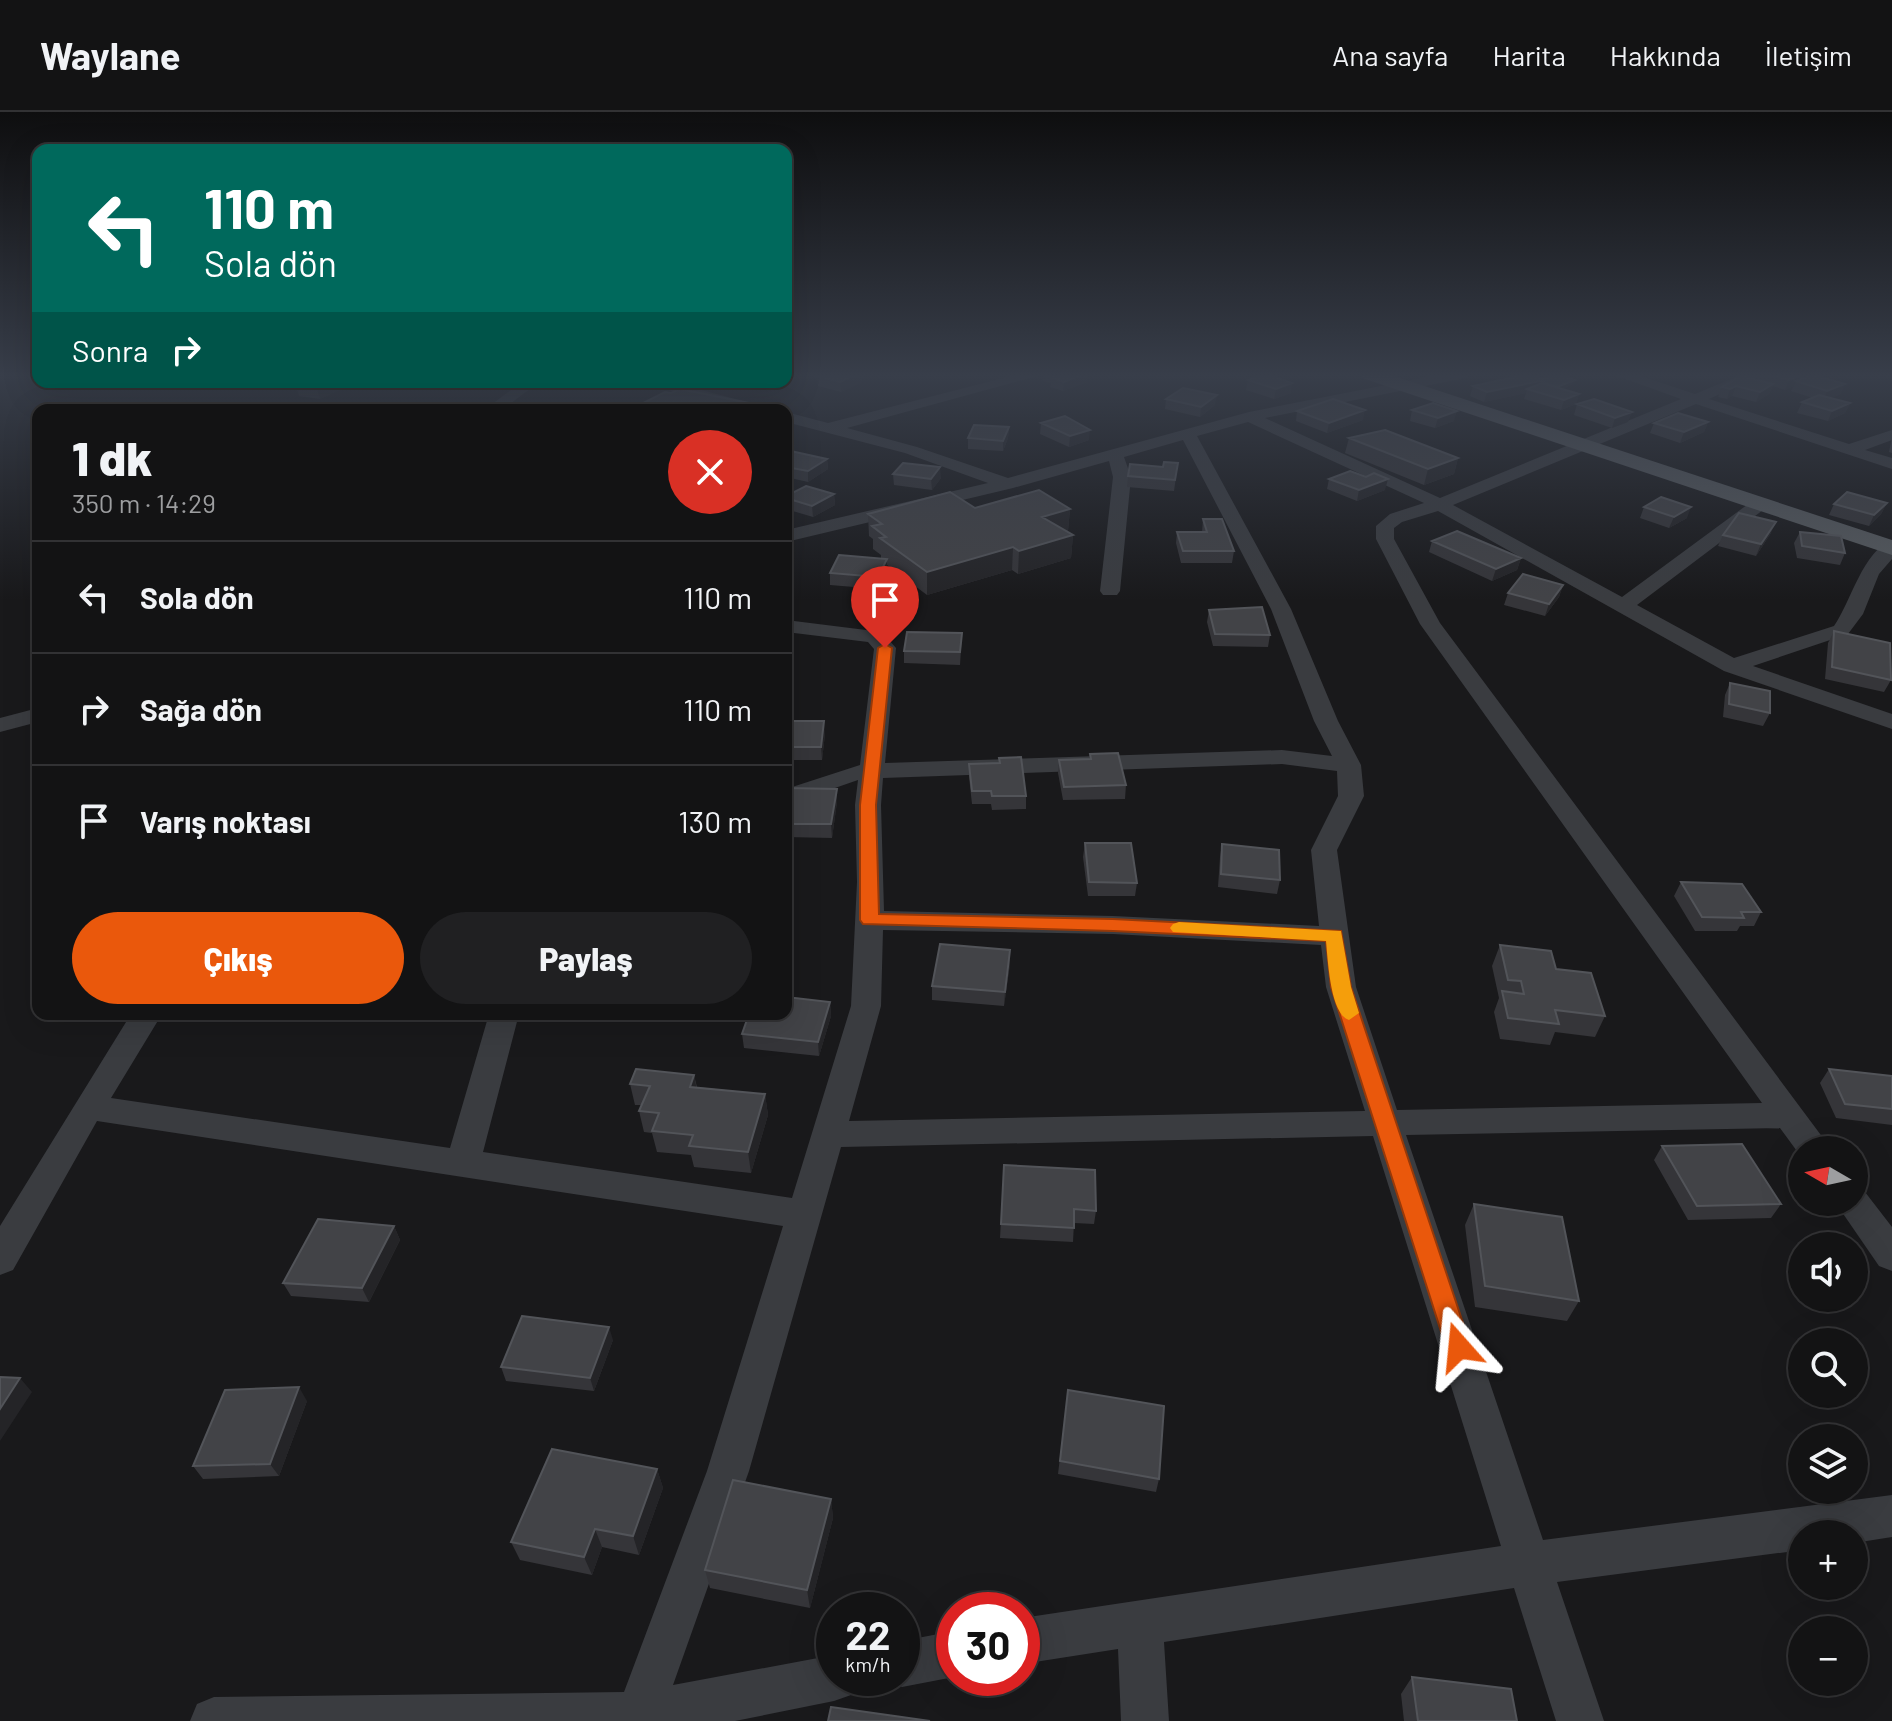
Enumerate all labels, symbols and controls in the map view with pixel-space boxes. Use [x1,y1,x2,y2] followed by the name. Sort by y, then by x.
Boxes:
[40,32,181,78] text: Waylane
[1332,38,1448,72] text: Ana sayfa
[1492,38,1566,72] text: Harita
[1610,38,1721,72] text: Hakkında
[1765,38,1852,72] text: İletişim
[204,173,334,240] text: 110 m
[72,176,176,280] icon: left
[204,241,337,284] text: Sola dön
[164,328,208,372] icon: right
[72,332,148,368] text: Sonra
[72,428,152,486] text: 1 dk
[668,430,752,514] button: close
[72,487,216,518] text: 350 m · 14:29
[851,566,919,648] pin
[72,575,116,619] icon: left
[863,578,907,622] icon: arrive
[140,579,254,615] text: Sola dön
[683,579,752,615] text: 110 m
[72,687,116,731] icon: right
[140,691,262,727] text: Sağa dön
[683,691,752,727] text: 110 m
[72,799,116,843] icon: arrive
[140,803,311,839] text: Varış noktası
[678,803,752,839] text: 130 m
[72,912,404,1004] button: Çıkış
[420,912,752,1004] button: Paylaş
[1788,1136,1868,1216] north arrow
[1788,1136,1868,1696] map controls
[1788,1232,1868,1312] button: sound
[1417,1305,1501,1389] position arrow
[1788,1328,1868,1408] button: search
[1788,1424,1868,1504] button: layers
[1788,1520,1868,1600] button: +
[936,1592,1040,1696] speed limit sign: 30
[846,1610,890,1658] text: 22
[1788,1616,1868,1696] button: −
[845,1652,891,1676] text: km/h

